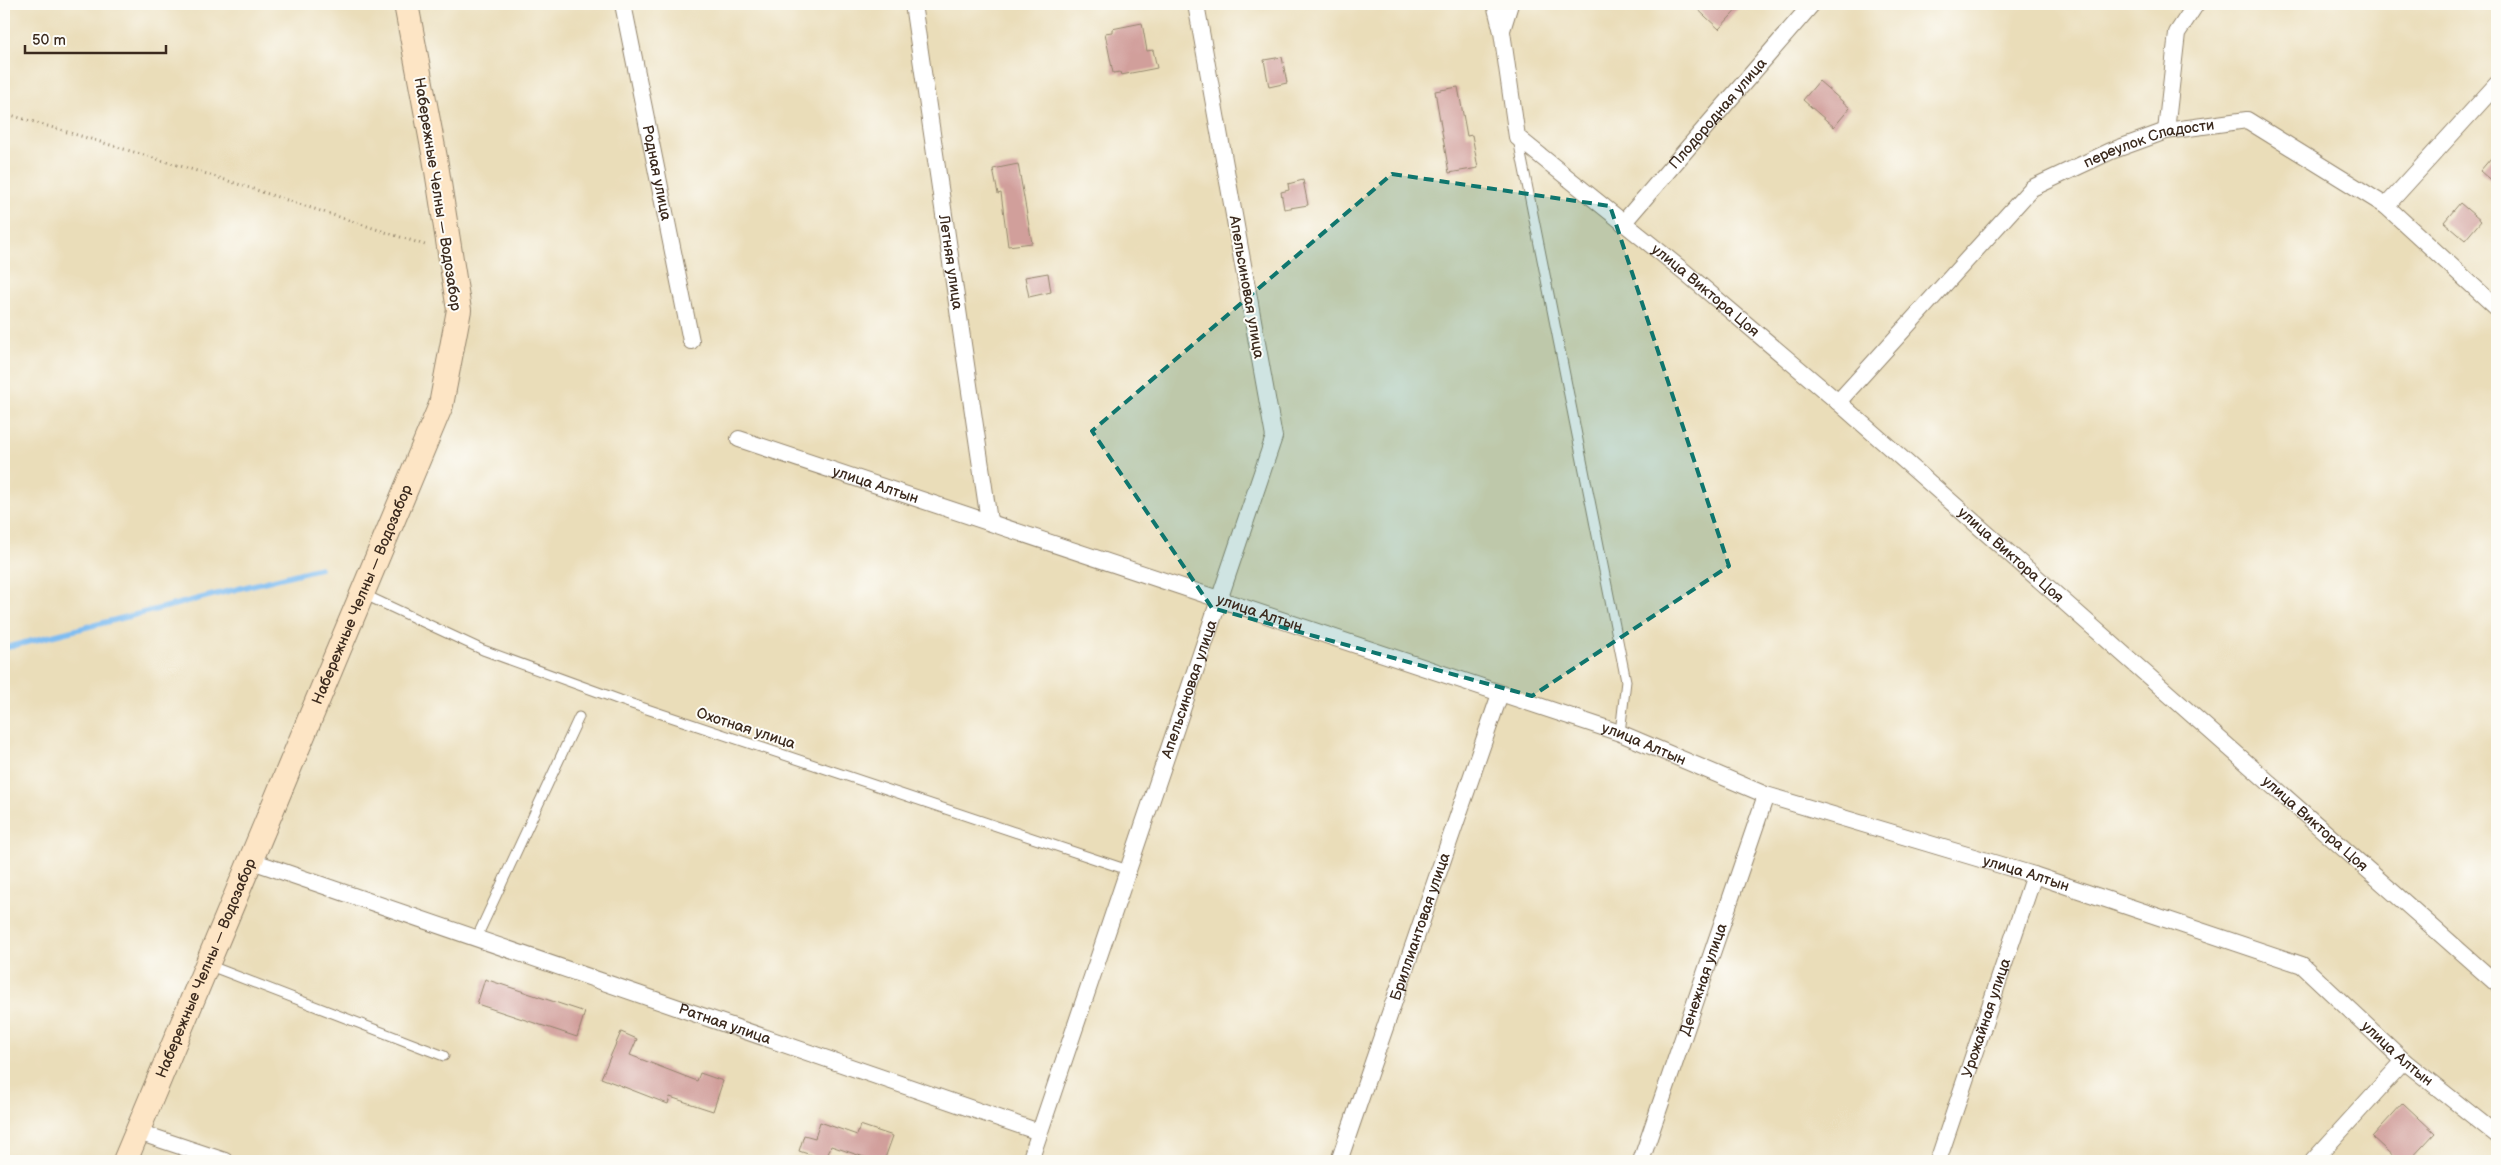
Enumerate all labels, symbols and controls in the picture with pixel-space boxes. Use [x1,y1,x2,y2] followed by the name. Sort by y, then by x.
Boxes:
[25,22,166,54] scale bar
[32,31,66,50] text: 50 m
[1665,54,1771,173] street label: Плодородная улица
[410,76,465,313] street label: Набережные Челны — Водозабор
[2081,116,2216,172] street label: переулок Сладости
[638,123,675,222] street label: Родная улица
[934,213,967,311] street label: Летняя улица
[1224,213,1268,360] street label: Апельсиновая улица
[1647,240,1763,341] street label: улица Виктора Цоя
[830,462,921,508] street label: улица Алтын
[308,482,417,707] street label: Набережные Челны — Водозабор
[1954,503,2068,607] street label: улица Виктора Цоя
[1214,590,1305,636] street label: улица Алтын
[1157,617,1222,762] street label: Апельсиновая улица
[694,704,798,753] street label: Охотная улица
[1599,719,1689,770] street label: улица Алтын
[2258,772,2372,876] street label: улица Виктора Цоя
[1386,850,1455,1003] street label: Бриллиантовая улица
[1981,851,2072,896] street label: улица Алтын
[152,855,261,1081] street label: Набережные Челны — Водозабор
[1676,921,1732,1038] street label: Денежная улица
[1958,956,2015,1080] street label: Урожайная улица
[676,1000,773,1049] street label: Ратная улица
[2357,1017,2437,1091] street label: улица Алтын

